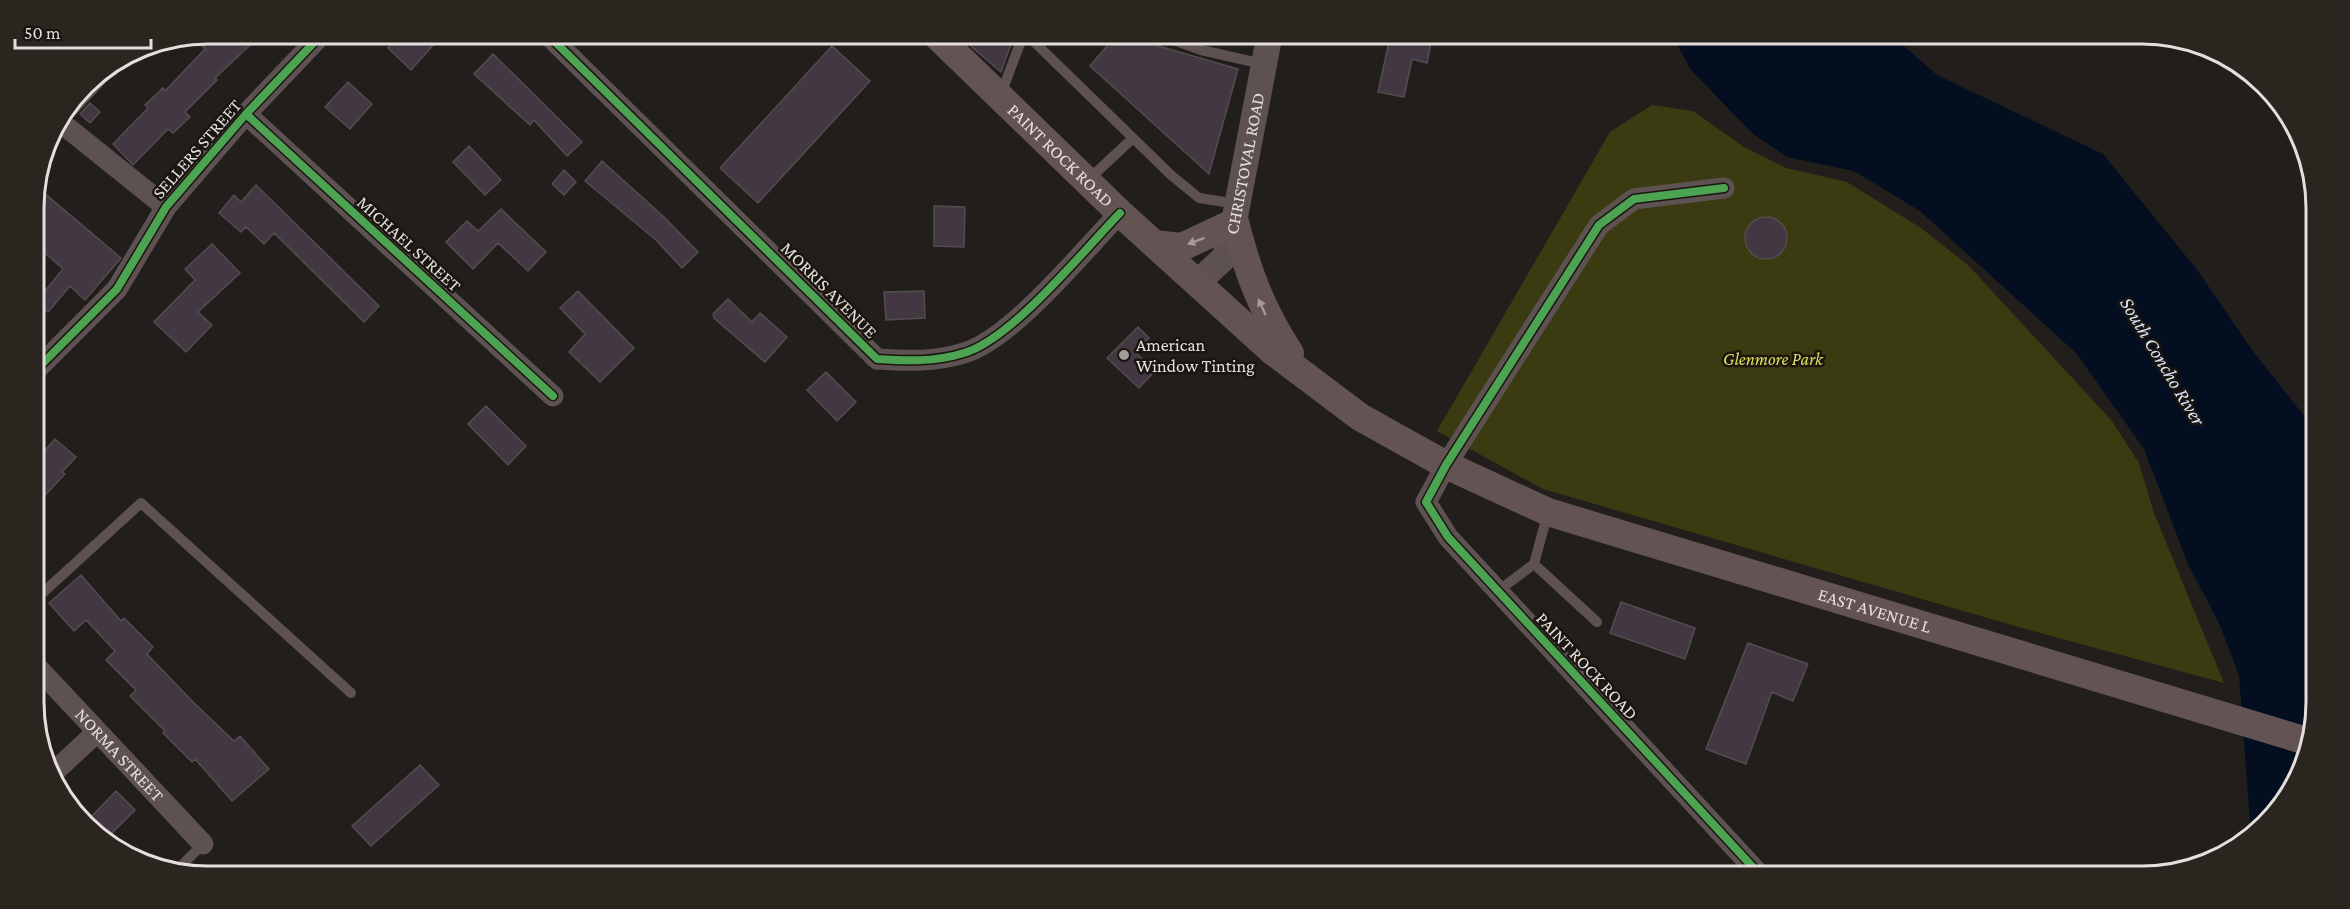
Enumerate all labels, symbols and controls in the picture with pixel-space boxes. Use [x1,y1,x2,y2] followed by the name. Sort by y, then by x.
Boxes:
[15,12,152,50] scale bar
[24,23,61,43] text: 50 m
[1222,91,1268,236] street label: CHRISTOVAL ROAD
[148,95,246,203] street label: SELLERS STREET
[1003,100,1118,211] street label: PAINT ROCK ROAD
[353,192,465,296] street label: MICHAEL STREET
[1187,237,1205,246] one-way arrow
[777,238,881,342] street label: MORRIS AVENUE
[2116,293,2210,430] water label: South Concho River
[1257,297,1267,315] one-way arrow
[1136,335,1255,376] place label: American Window Tinting
[1117,348,1131,362] marker: American Window Tinting
[1723,349,1824,369] park label: Glenmore Park
[1816,584,1933,637] street label: EAST AVENUE L
[1532,608,1642,724] street label: PAINT ROCK ROAD
[71,704,168,806] street label: NORMA STREET

